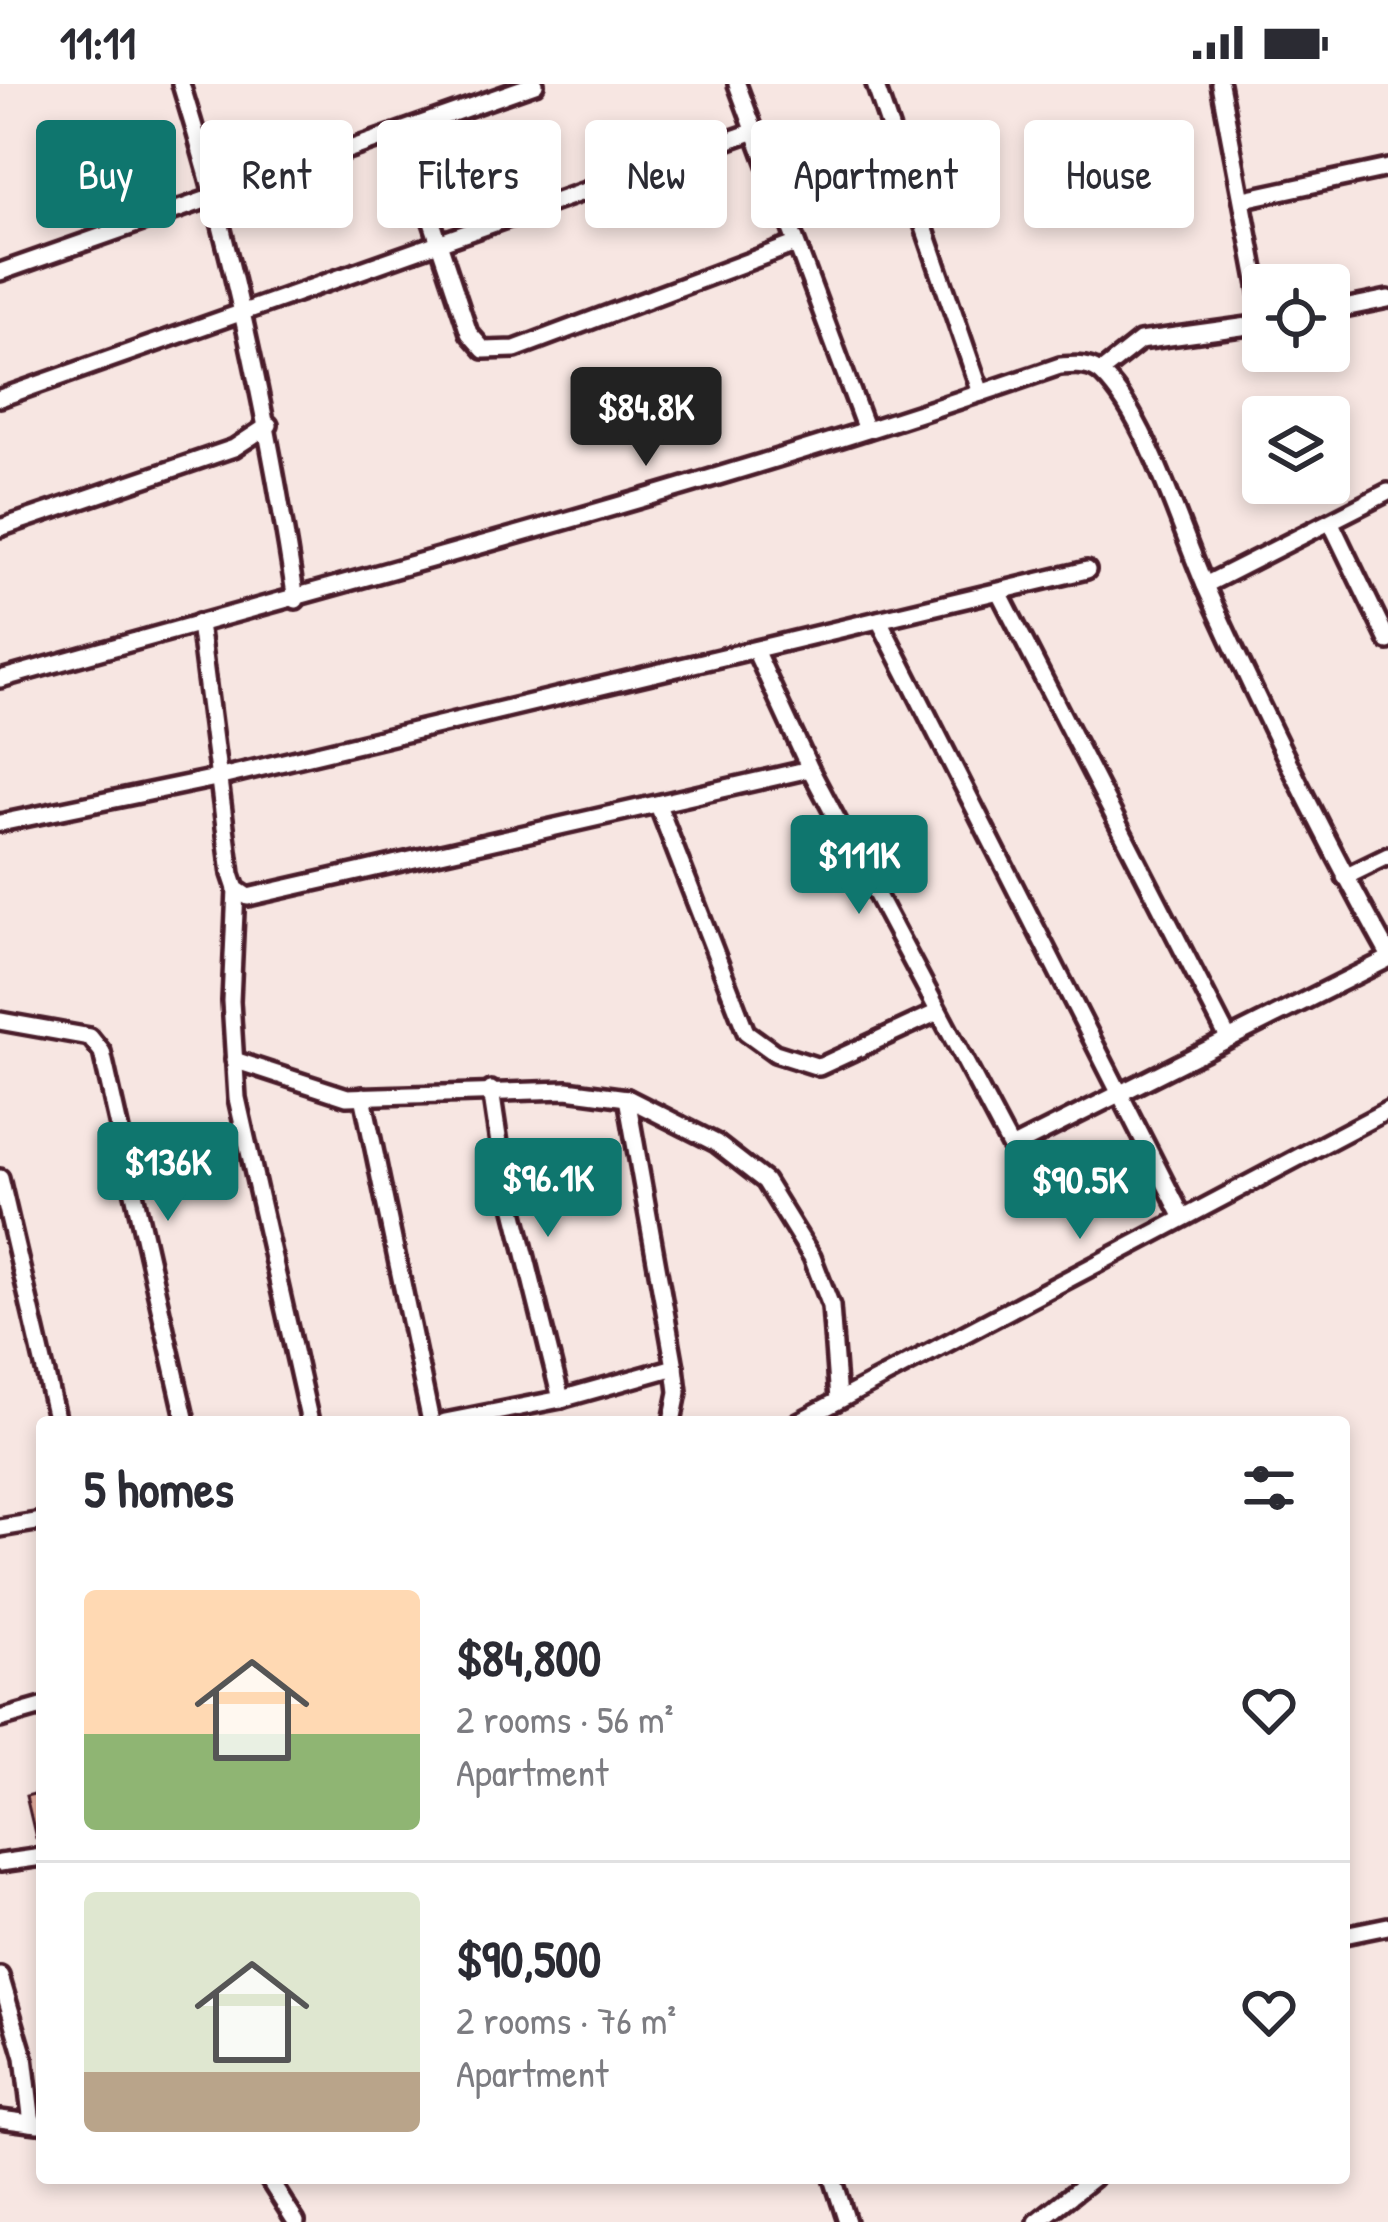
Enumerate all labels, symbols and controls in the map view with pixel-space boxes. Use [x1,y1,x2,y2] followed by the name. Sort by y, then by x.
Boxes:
[60,12,136,73] text: 11:11
[36,120,176,228] chip: Buy
[200,120,353,228] chip: Rent
[377,120,561,228] chip: Filters
[585,120,727,228] chip: New
[751,120,1000,228] chip: Apartment
[1024,120,1194,228] chip: House
[1242,264,1350,504] map controls
[1242,264,1350,372] button: locate
[548,367,744,469] pin: $84.8K
[598,379,694,432] text: $84.8K
[1242,396,1350,504] button: layers
[775,815,943,917] pin: $111K
[818,827,900,880] text: $111K
[84,1122,252,1224] pin: $136K
[124,1134,212,1187] text: $136K
[450,1138,646,1240] pin: $96.1K
[982,1140,1178,1242] pin: $90.5K
[502,1150,594,1203] text: $96.1K
[1032,1152,1128,1205] text: $90.5K
[84,1454,234,1523] text: 5 homes
[1236,1455,1302,1521] icon: filters
[456,1623,601,1692] text: $84,800
[180,1638,324,1782] icon: home
[1236,1677,1302,1743] icon: heart
[456,1692,673,1745] text: 2 rooms · 56 m²
[456,1745,609,1798] text: Apartment
[456,1924,601,1993] text: $90,500
[180,1940,324,2084] icon: home
[1236,1979,1302,2045] icon: heart
[456,1993,676,2046] text: 2 rooms · 76 m²
[456,2046,609,2099] text: Apartment

